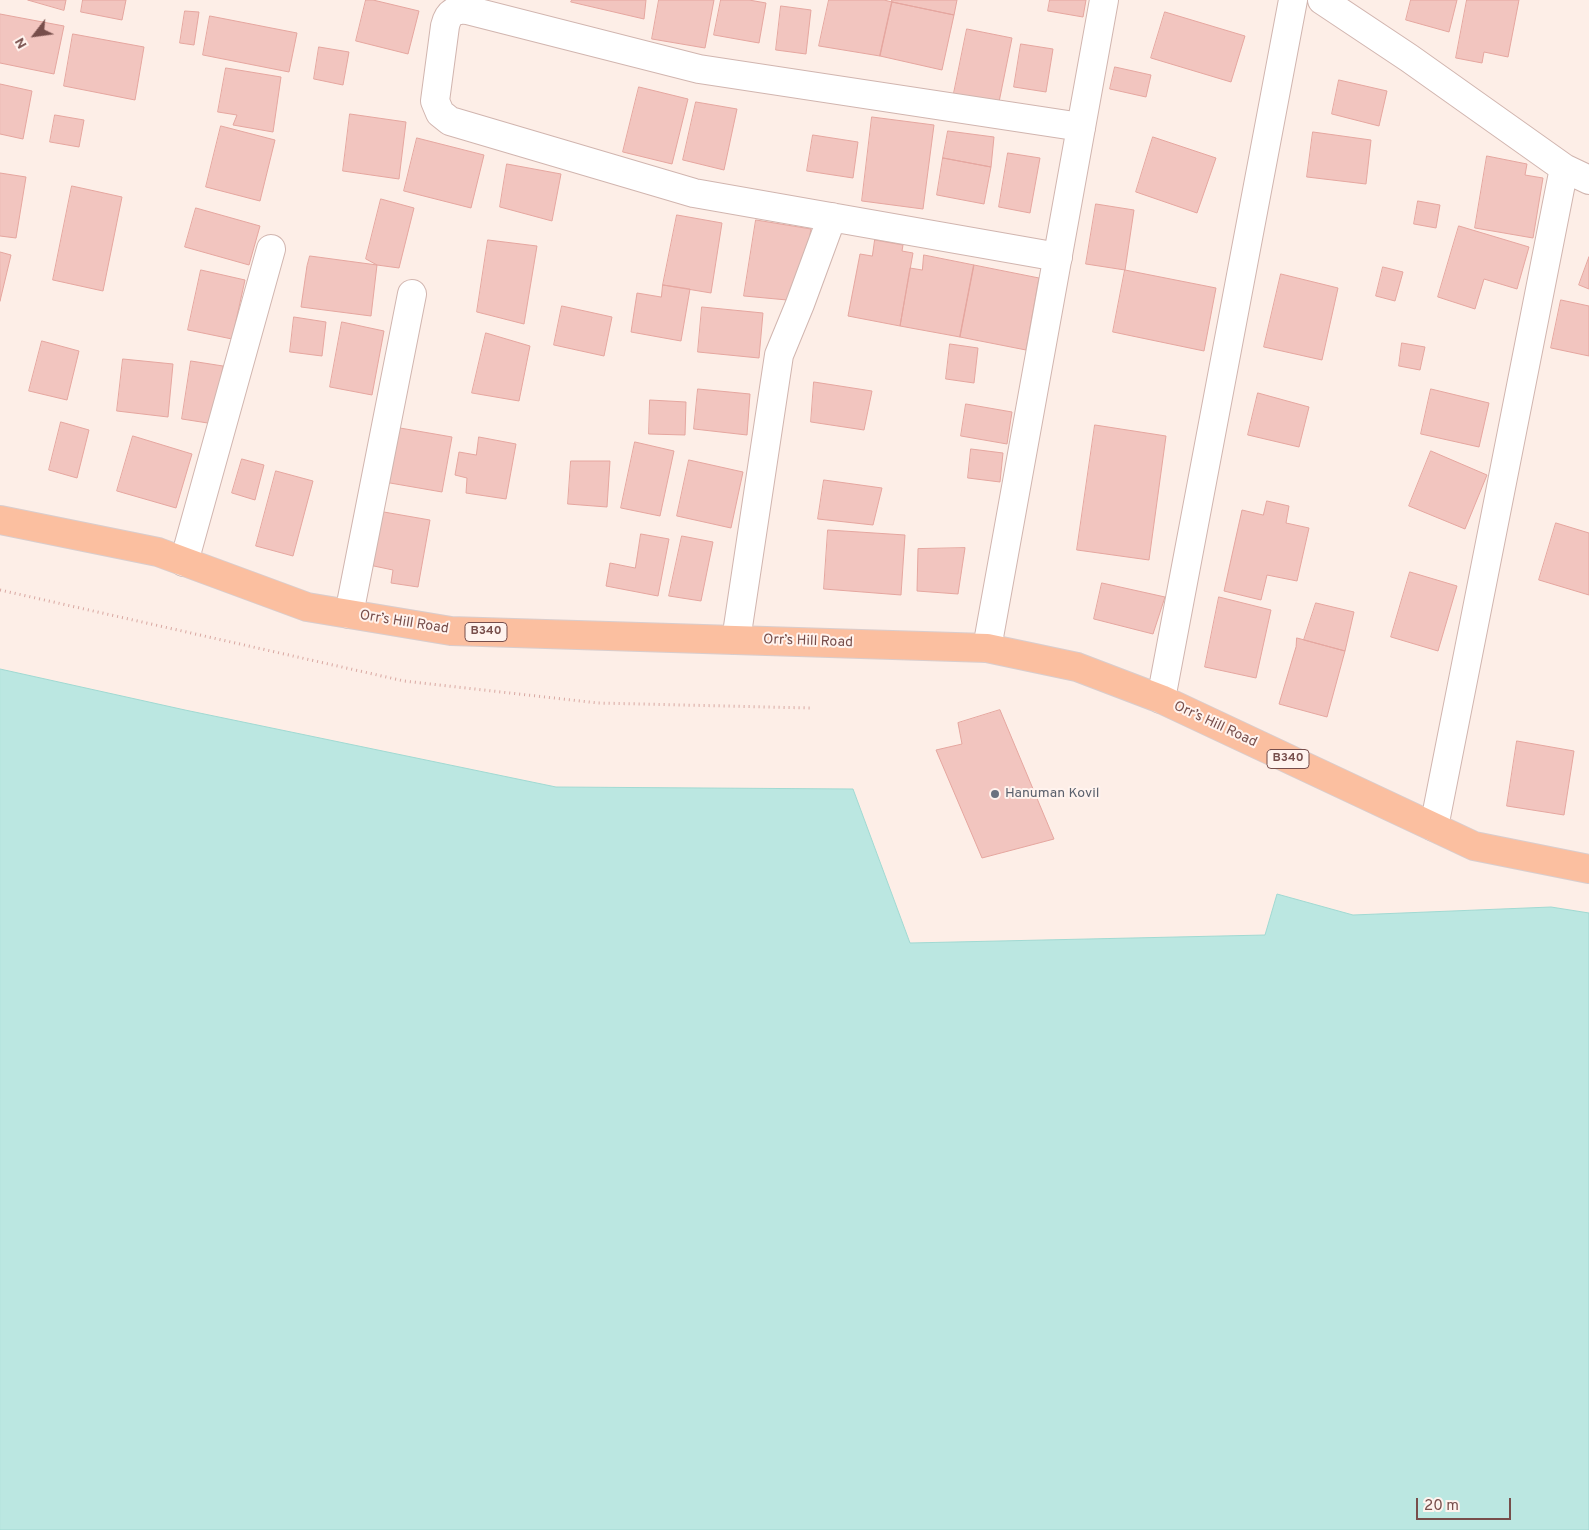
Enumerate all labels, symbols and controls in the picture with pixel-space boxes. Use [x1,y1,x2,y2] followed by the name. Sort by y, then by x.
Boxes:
[10,10,60,60] north arrow
[12,34,31,51] text: N
[358,608,450,638] street label: Orr’s Hill Road
[465,622,507,642] road number: B340
[763,632,853,652] street label: Orr’s Hill Road
[1171,698,1259,752] street label: Orr’s Hill Road
[1267,750,1309,769] road number: B340
[1005,786,1099,802] place label: Hanuman Kovil
[989,788,1001,800] marker: Hanuman Kovil
[1419,1488,1514,1520] scale bar
[1424,1497,1459,1516] text: 20 m

